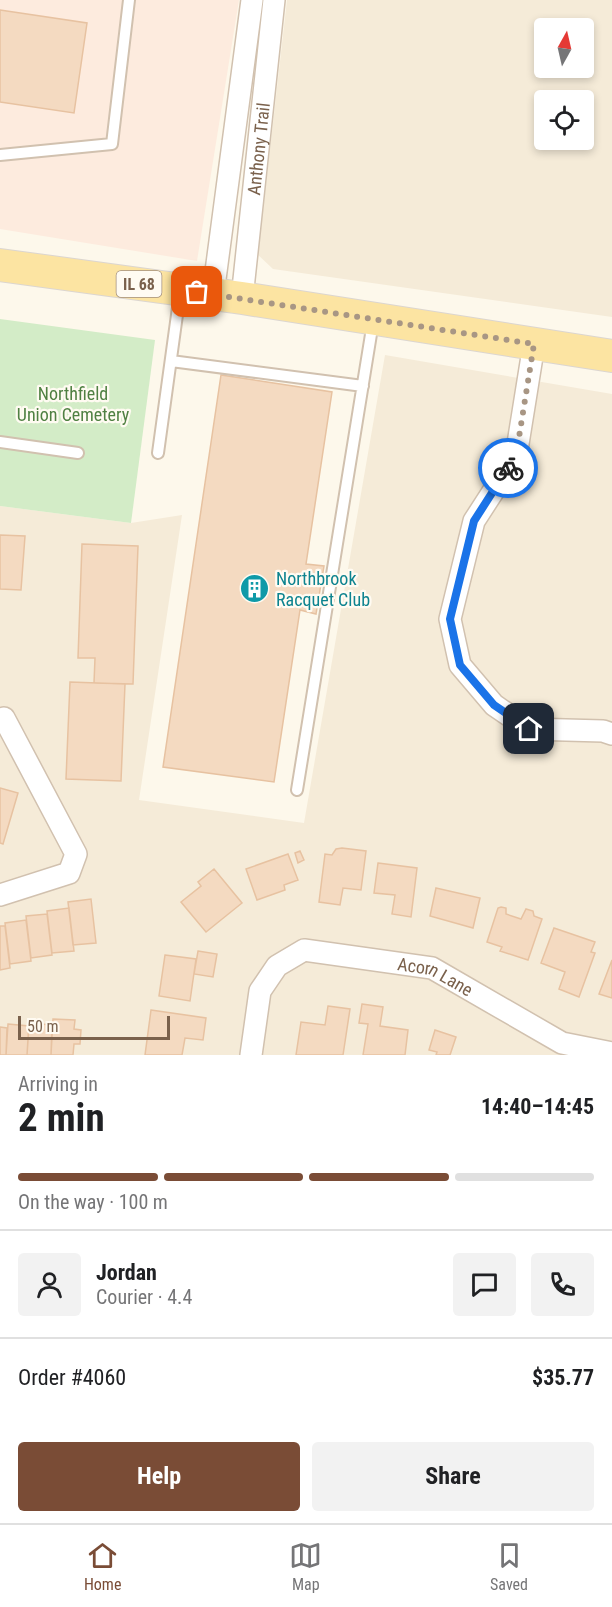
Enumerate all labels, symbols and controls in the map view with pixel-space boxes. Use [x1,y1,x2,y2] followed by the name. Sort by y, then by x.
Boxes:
[534,18,594,78] north arrow
[534,18,594,150] map controls
[534,90,594,150] button: locate
[243,102,273,196] street label: Anthony Trail
[171,266,222,317] pin
[116,271,162,297] road number: IL 68
[180,275,213,308] icon: bag
[17,383,130,425] park label: Northfield Union Cemetery
[478,438,538,498] courier
[492,452,525,485] icon: bike
[276,568,370,610] place label: Northbrook Racquet Club
[239,572,271,604] building icon: Northbrook Racquet Club
[503,703,554,754] pin
[512,712,545,745] icon: home
[396,953,477,1000] street label: Acorn Lane
[18,1013,170,1040] scale bar
[27,1017,59,1036] text: 50 m
[18,1072,98,1096] text: Arriving in
[481,1094,594,1119] text: 14:40–14:45
[18,1095,105,1141] text: 2 min
[18,1190,168,1214] text: On the way · 100 m
[18,1253,81,1316] button: person
[453,1253,516,1316] button: chat
[531,1253,594,1316] button: phone
[96,1260,157,1285] text: Jordan
[96,1285,192,1309] text: Courier · 4.4
[18,1365,126,1390] text: Order #4060
[532,1365,594,1390] text: $35.77
[18,1442,300,1511] button: Help
[312,1442,594,1511] button: Share
[84,1539,121,1594] tab: Home
[289,1539,322,1594] tab: Map
[490,1539,528,1594] tab: Saved

